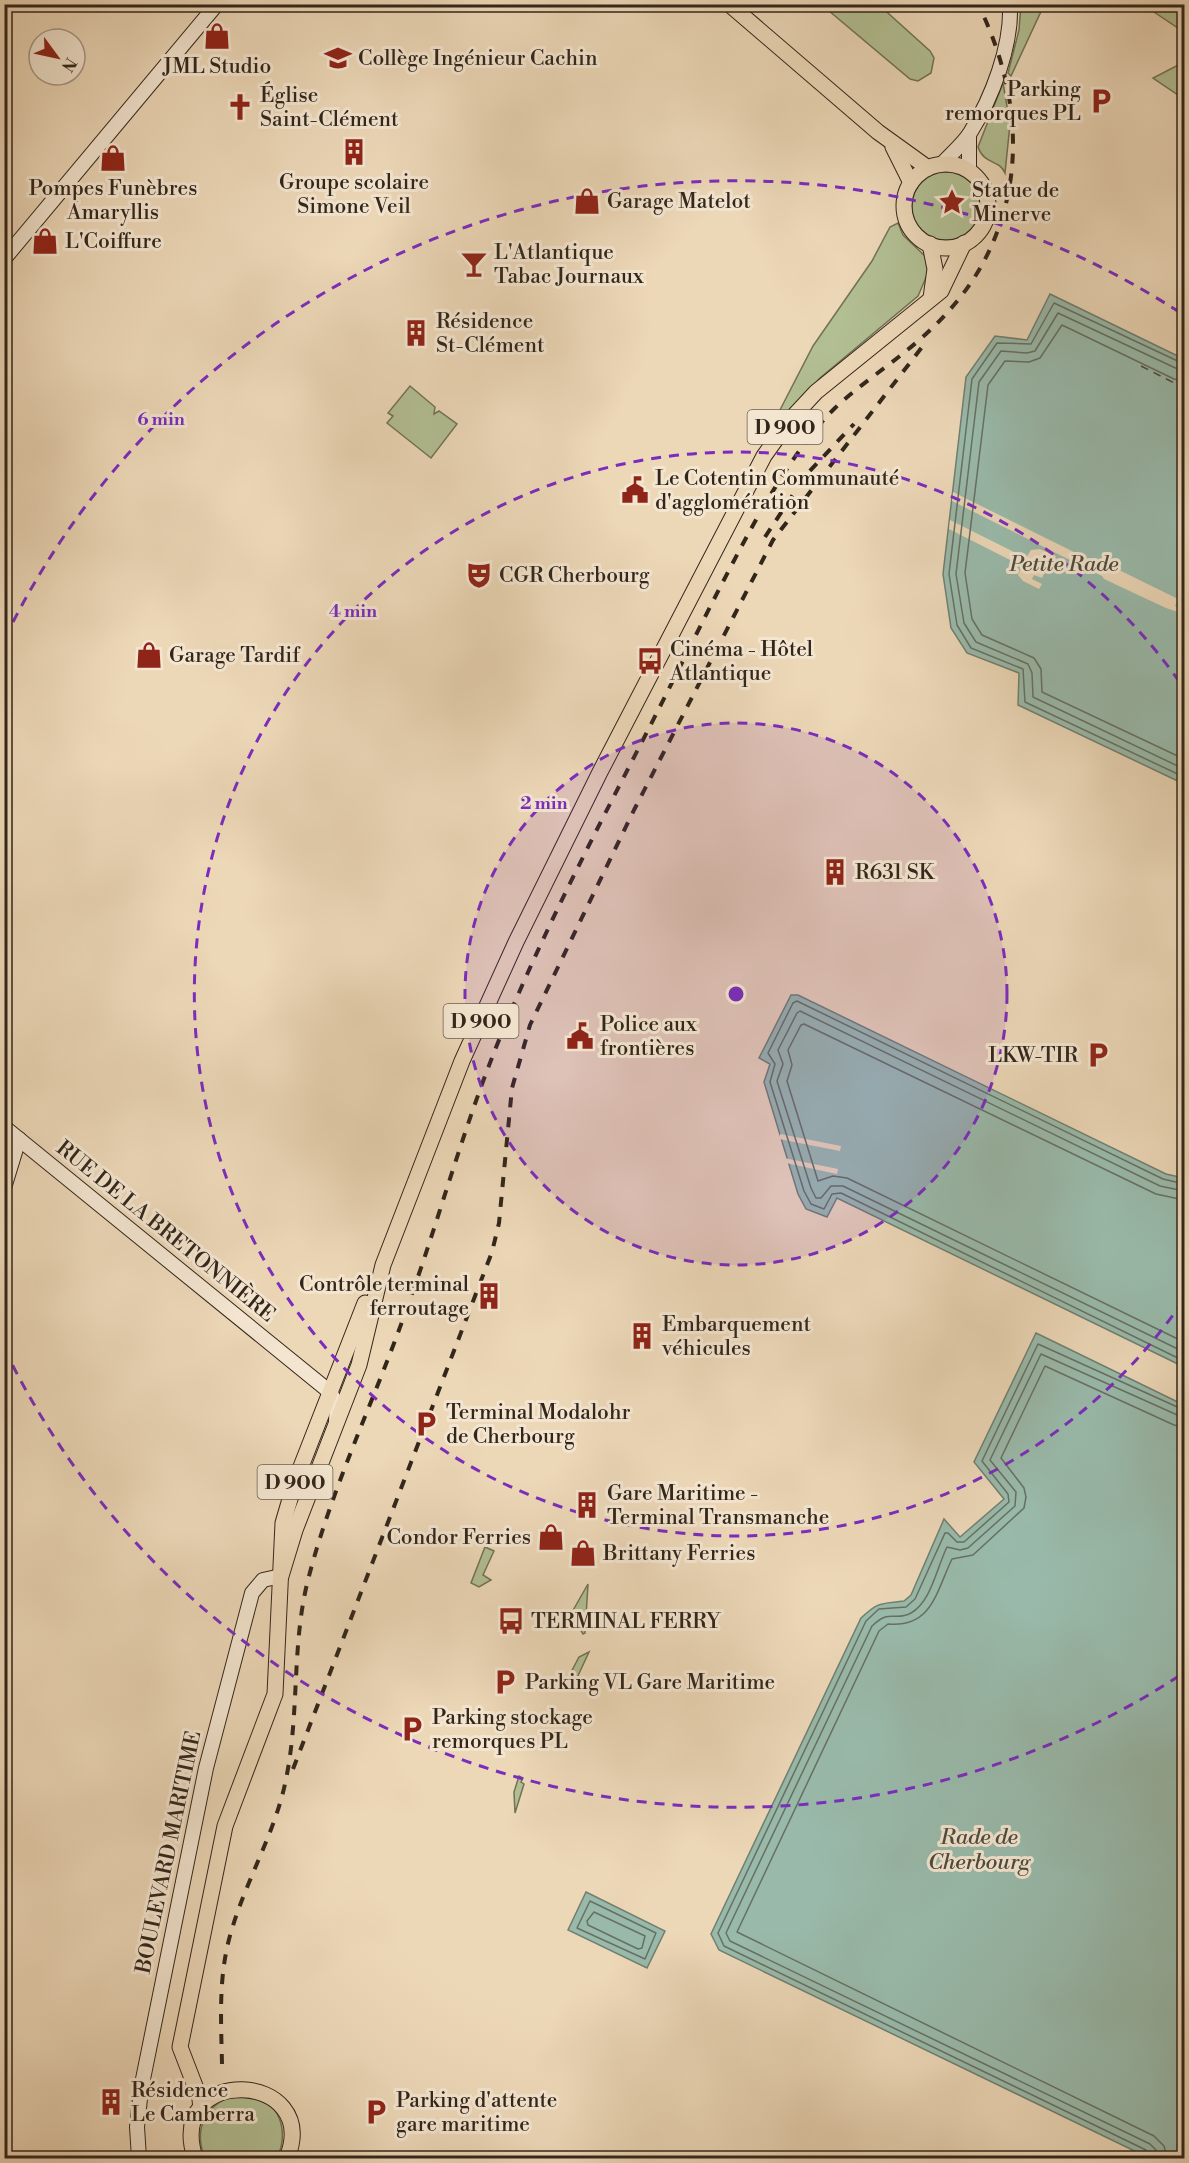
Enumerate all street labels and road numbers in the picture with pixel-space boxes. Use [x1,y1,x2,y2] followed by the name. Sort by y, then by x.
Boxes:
[748,410,822,444] road number: D 900
[444,1004,518,1038] road number: D 900
[51,1134,281,1328] street label: RUE DE LA BRETONNIÈRE
[258,1465,332,1499] road number: D 900
[130,1729,207,1977] street label: BOULEVARD MARITIME

